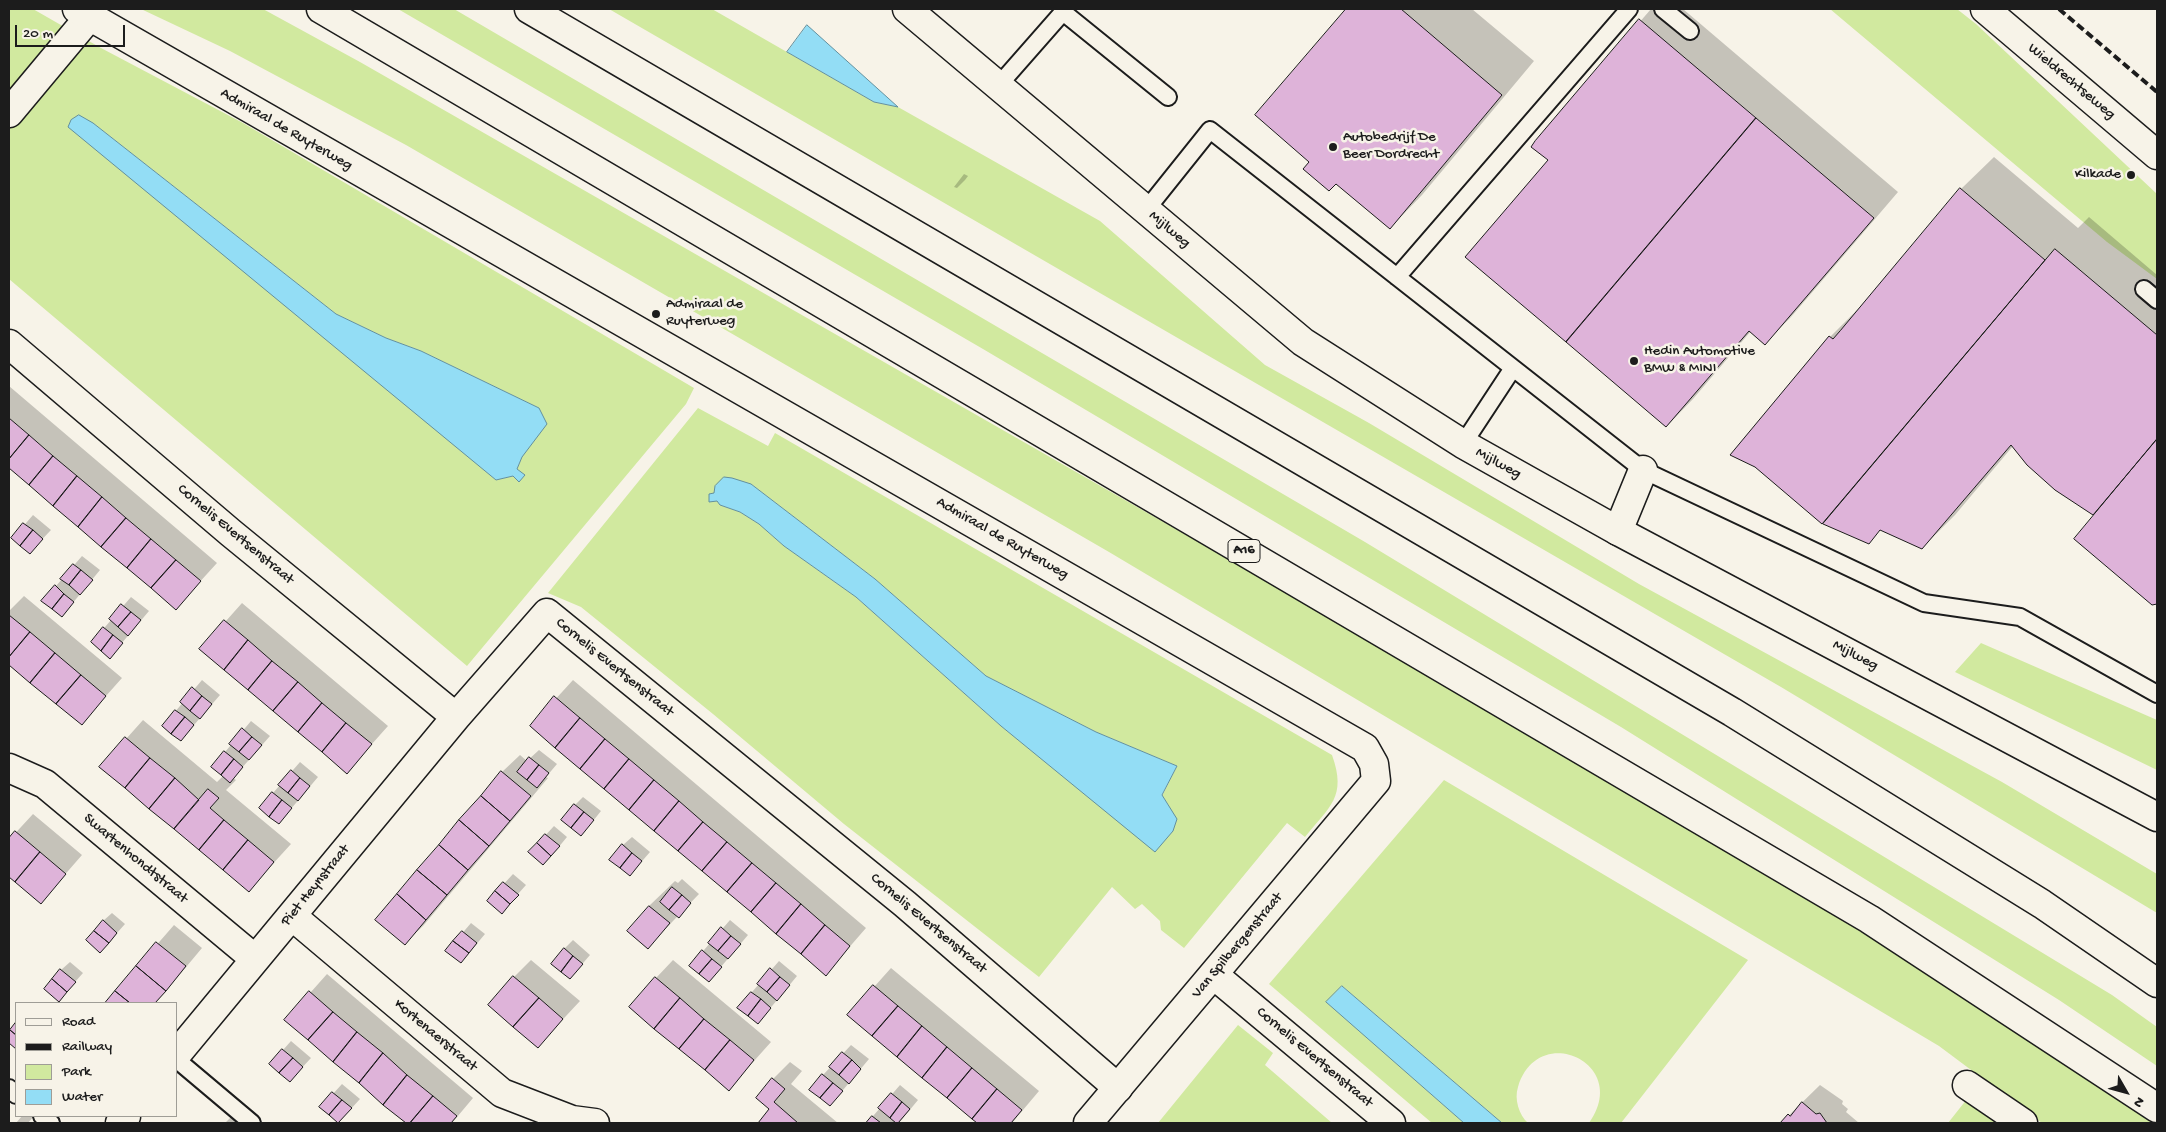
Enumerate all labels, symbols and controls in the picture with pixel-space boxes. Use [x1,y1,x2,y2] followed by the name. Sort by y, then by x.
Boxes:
[18,15,128,47] scale bar
[23,25,53,43] text: 20 m
[2023,40,2119,124] street label: Wieldrechtseweg
[217,85,355,175] street label: Admiraal de Ruyterweg
[1343,129,1439,164] place label: Autobedrijf De Beer Dordrecht
[1327,141,1339,153] marker: Autobedrijf De Beer Dordrecht
[2075,166,2121,184] place label: Kilkade
[2125,169,2137,181] marker: Kilkade
[1144,207,1194,253] street label: Mijlweg
[666,296,743,331] place label: Admiraal de Ruyterweg
[650,308,662,320] marker: Admiraal de Ruyterweg
[1644,343,1755,378] place label: Hedin Automotive BMW & MINI
[1628,355,1640,367] marker: Hedin Automotive BMW & MINI
[1472,444,1524,484] street label: Mijlweg
[173,481,297,589] street label: Cornelis Evertsenstraat
[933,494,1071,584] street label: Admiraal de Ruyterweg
[1228,540,1260,562] road number: A16
[551,615,677,721] street label: Cornelis Evertsenstraat
[1829,636,1881,676] street label: Mijlweg
[79,810,191,908] street label: Swartenhondtstraat
[278,842,354,930] street label: Piet Heynstraat
[866,870,990,978] street label: Cornelis Evertsenstraat
[1189,890,1287,1002] street label: Van Spilbergenstraat
[390,996,480,1076] street label: Kortenaerstraat
[15,1002,178,1117] legend
[1252,1004,1376,1112] street label: Cornelis Evertsenstraat
[62,1013,95,1031] text: Road
[62,1038,112,1056] text: Railway
[62,1063,91,1081] text: Park
[2101,1067,2151,1117] north arrow
[62,1088,102,1106] text: Water
[2129,1093,2148,1110] text: N

